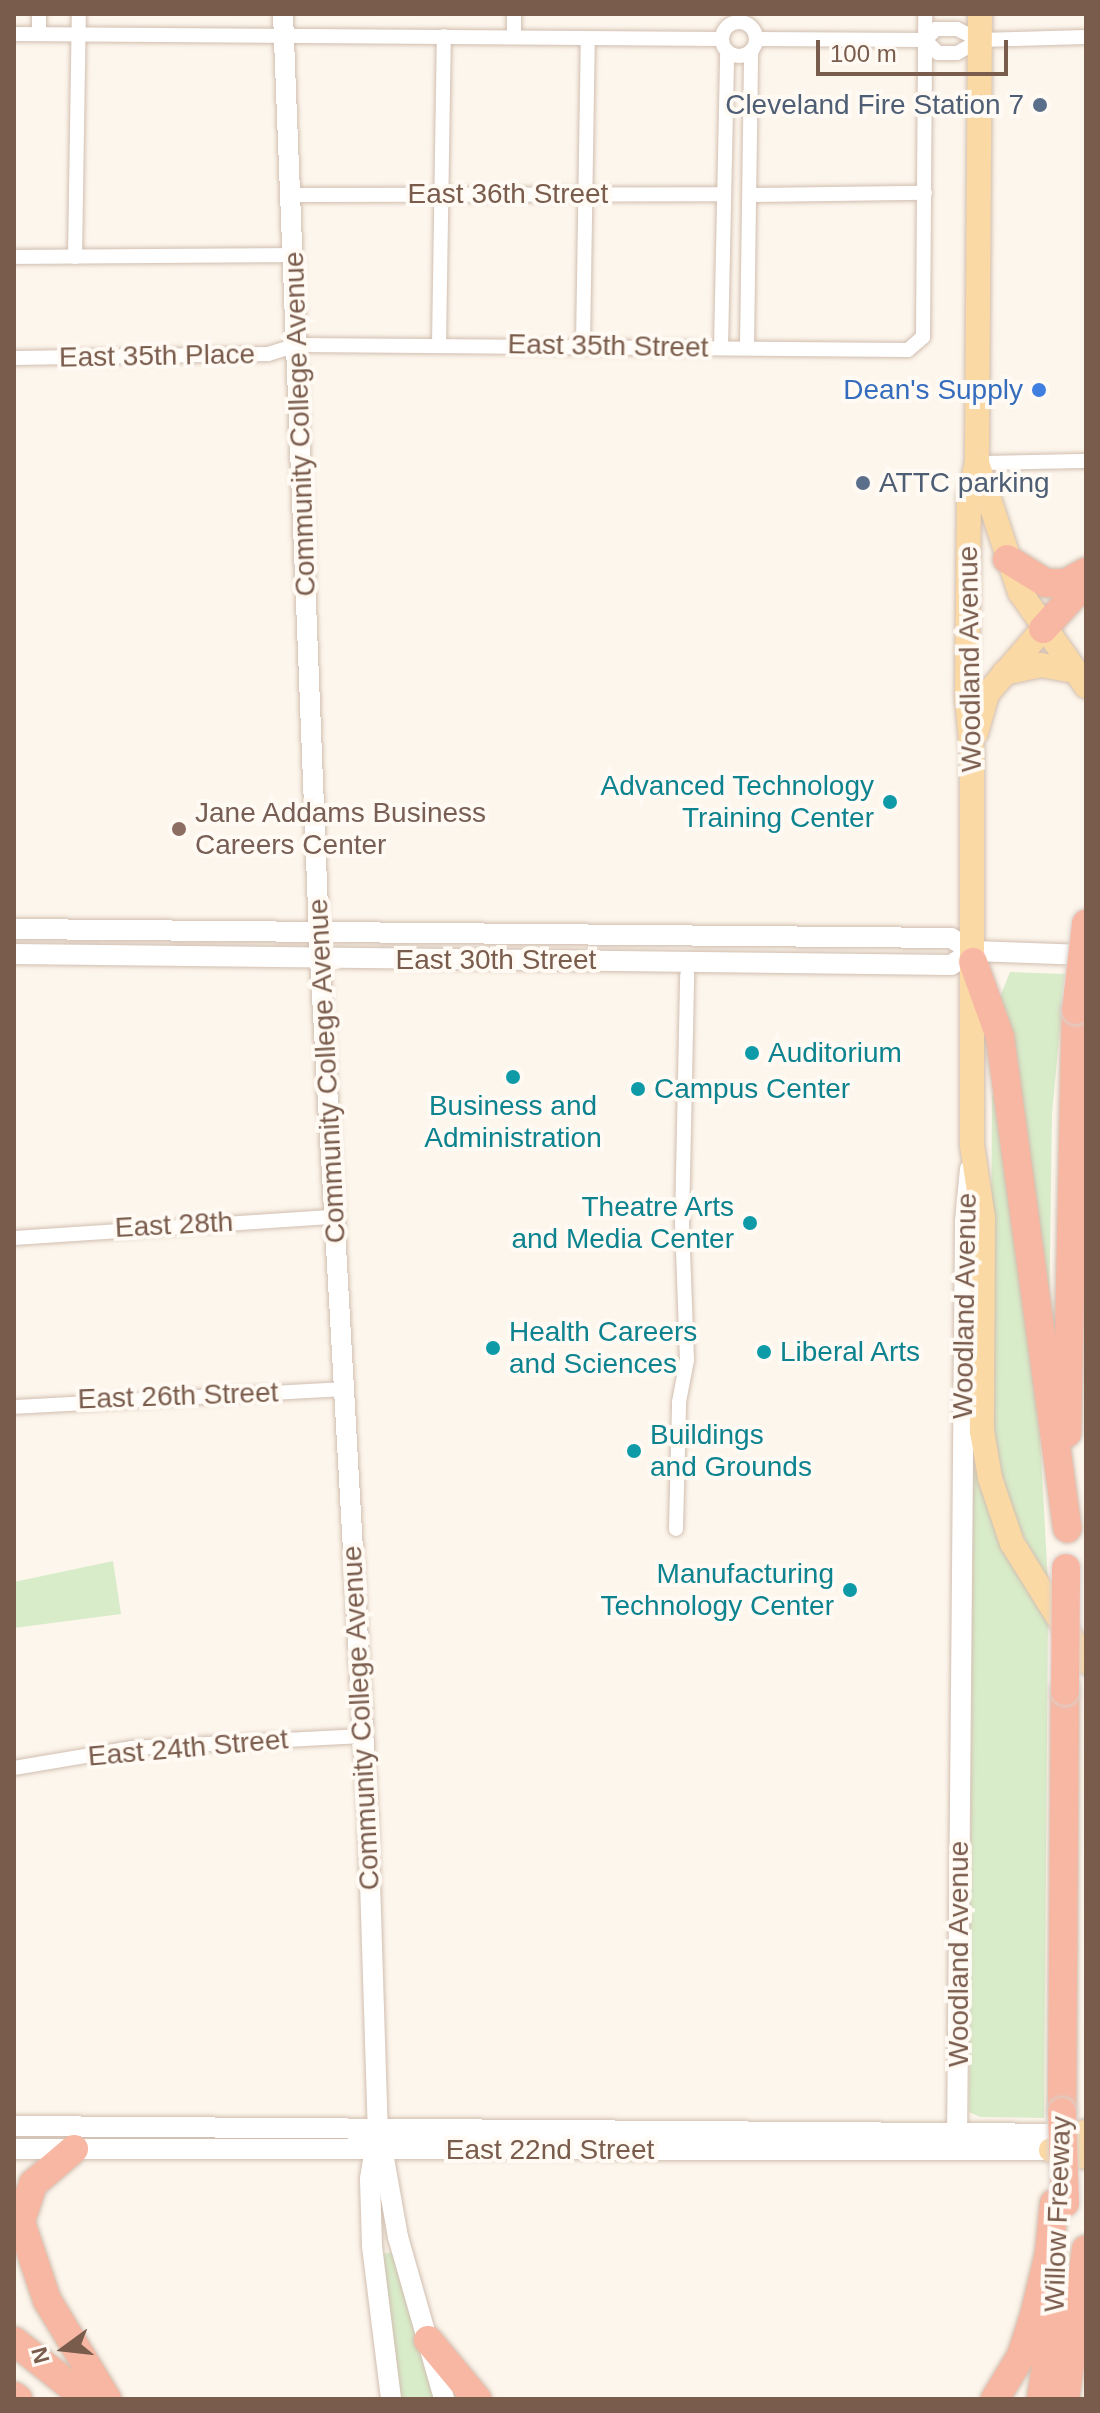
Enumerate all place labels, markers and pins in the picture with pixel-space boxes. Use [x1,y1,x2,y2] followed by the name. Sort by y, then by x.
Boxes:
[725,88,1024,122] place label: Cleveland Fire Station 7
[1031,96,1049,114] marker: Cleveland Fire Station 7
[843,373,1023,407] place label: Dean's Supply
[1030,381,1048,399] marker: Dean's Supply
[879,466,1050,500] place label: ATTC parking
[854,474,872,492] marker: ATTC parking
[600,769,874,835] place label: Advanced Technology Training Center
[881,793,899,811] marker: Advanced Technology Training Center
[195,796,488,862] place label: Jane Addams Business Careers Center
[170,820,188,838] marker: Jane Addams Business Careers Center
[768,1036,902,1070] place label: Auditorium
[743,1044,761,1062] marker: Auditorium
[504,1068,522,1086] marker: Business and Administration
[654,1072,850,1106] place label: Campus Center
[629,1080,647,1098] marker: Campus Center
[424,1089,602,1155] place label: Business and Administration
[511,1190,734,1256] place label: Theatre Arts and Media Center
[741,1214,759,1232] marker: Theatre Arts and Media Center
[509,1315,697,1381] place label: Health Careers and Sciences
[780,1335,922,1369] place label: Liberal Arts
[484,1339,502,1357] marker: Health Careers and Sciences
[755,1343,773,1361] marker: Liberal Arts
[650,1418,812,1484] place label: Buildings and Grounds
[625,1442,643,1460] marker: Buildings and Grounds
[601,1557,834,1623] place label: Manufacturing Technology Center
[841,1581,859,1599] marker: Manufacturing Technology Center

